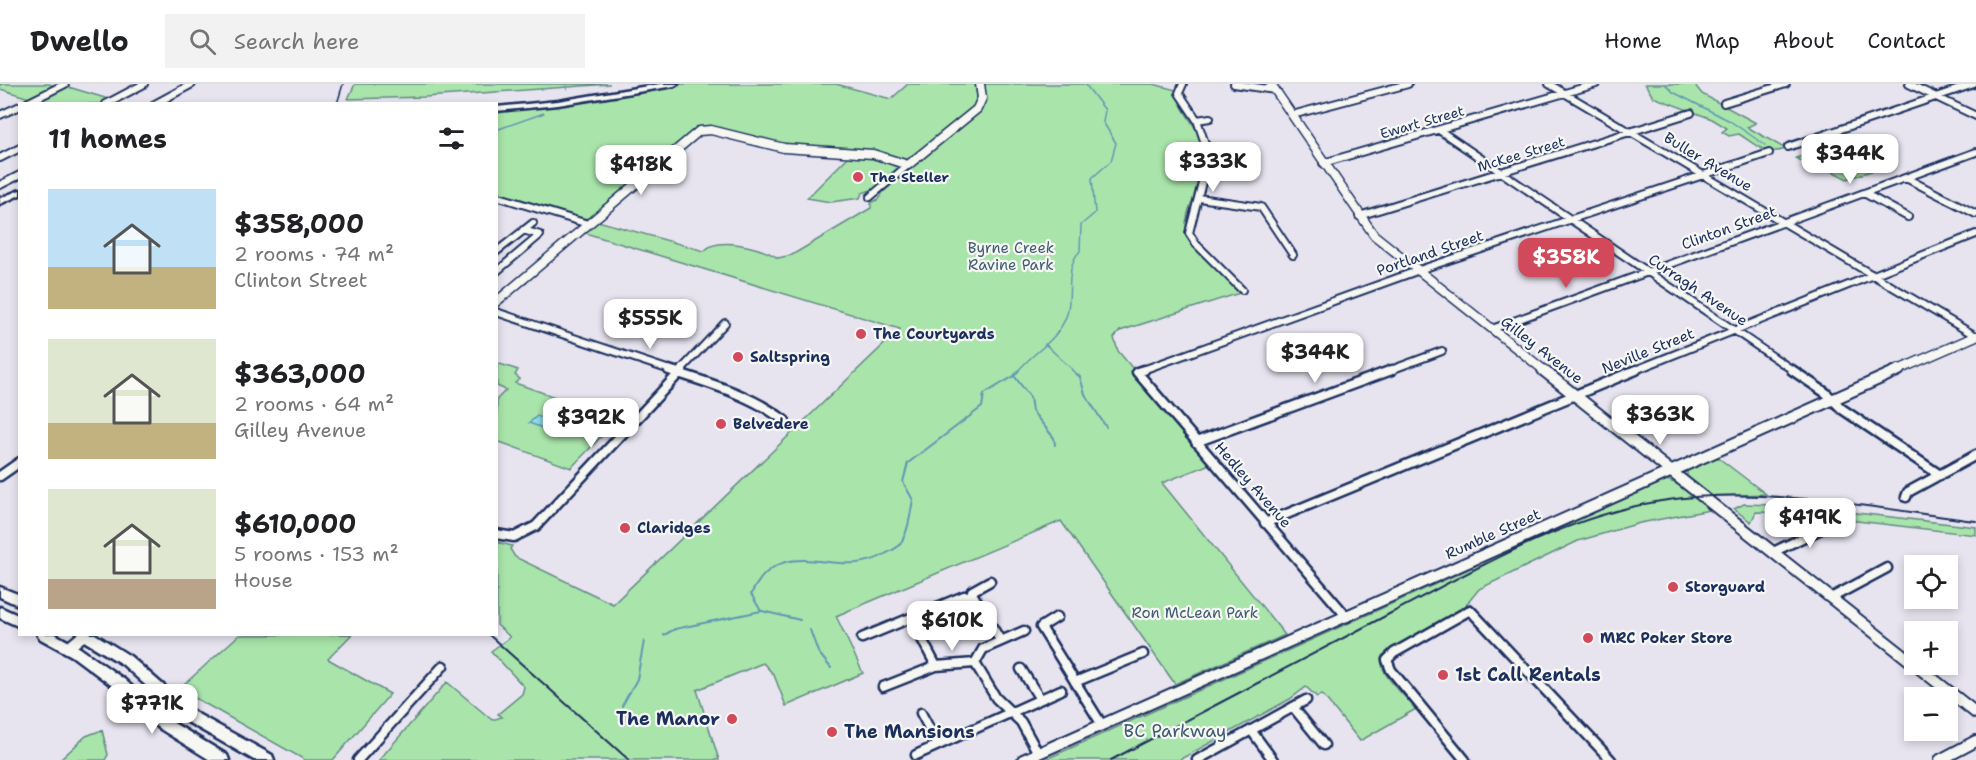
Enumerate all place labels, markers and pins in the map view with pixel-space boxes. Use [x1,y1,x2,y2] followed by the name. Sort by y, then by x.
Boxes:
[1808,134,1892,185] pin: $344K
[1171,142,1255,193] pin: $333K
[599,145,683,196] pin: $418K
[870,168,950,186] place label: The Steller
[851,170,865,184] marker: The Steller
[1524,238,1608,289] pin: $358K
[608,299,692,350] pin: $555K
[873,324,995,344] place label: The Courtyards
[854,327,868,341] marker: The Courtyards
[1273,333,1357,384] pin: $344K
[750,347,830,367] place label: Saltspring
[731,350,745,364] marker: Saltspring
[1618,395,1702,446] pin: $363K
[549,398,633,449] pin: $392K
[733,414,809,434] place label: Belvedere
[714,417,728,431] marker: Belvedere
[1768,498,1852,549] pin: $419K
[637,518,711,538] place label: Claridges
[618,521,632,535] marker: Claridges
[1685,577,1765,597] place label: Storguard
[1666,580,1680,594] marker: Storguard
[910,601,994,652] pin: $610K
[1600,628,1733,648] place label: MRC Poker Store
[1581,631,1595,645] marker: MRC Poker Store
[1455,663,1601,687] place label: 1st Call Rentals
[1436,668,1450,682] marker: 1st Call Rentals
[110,684,194,735] pin: $771K
[616,707,720,731] place label: The Manor
[725,712,739,726] marker: The Manor
[844,720,975,744] place label: The Mansions
[825,725,839,739] marker: The Mansions

